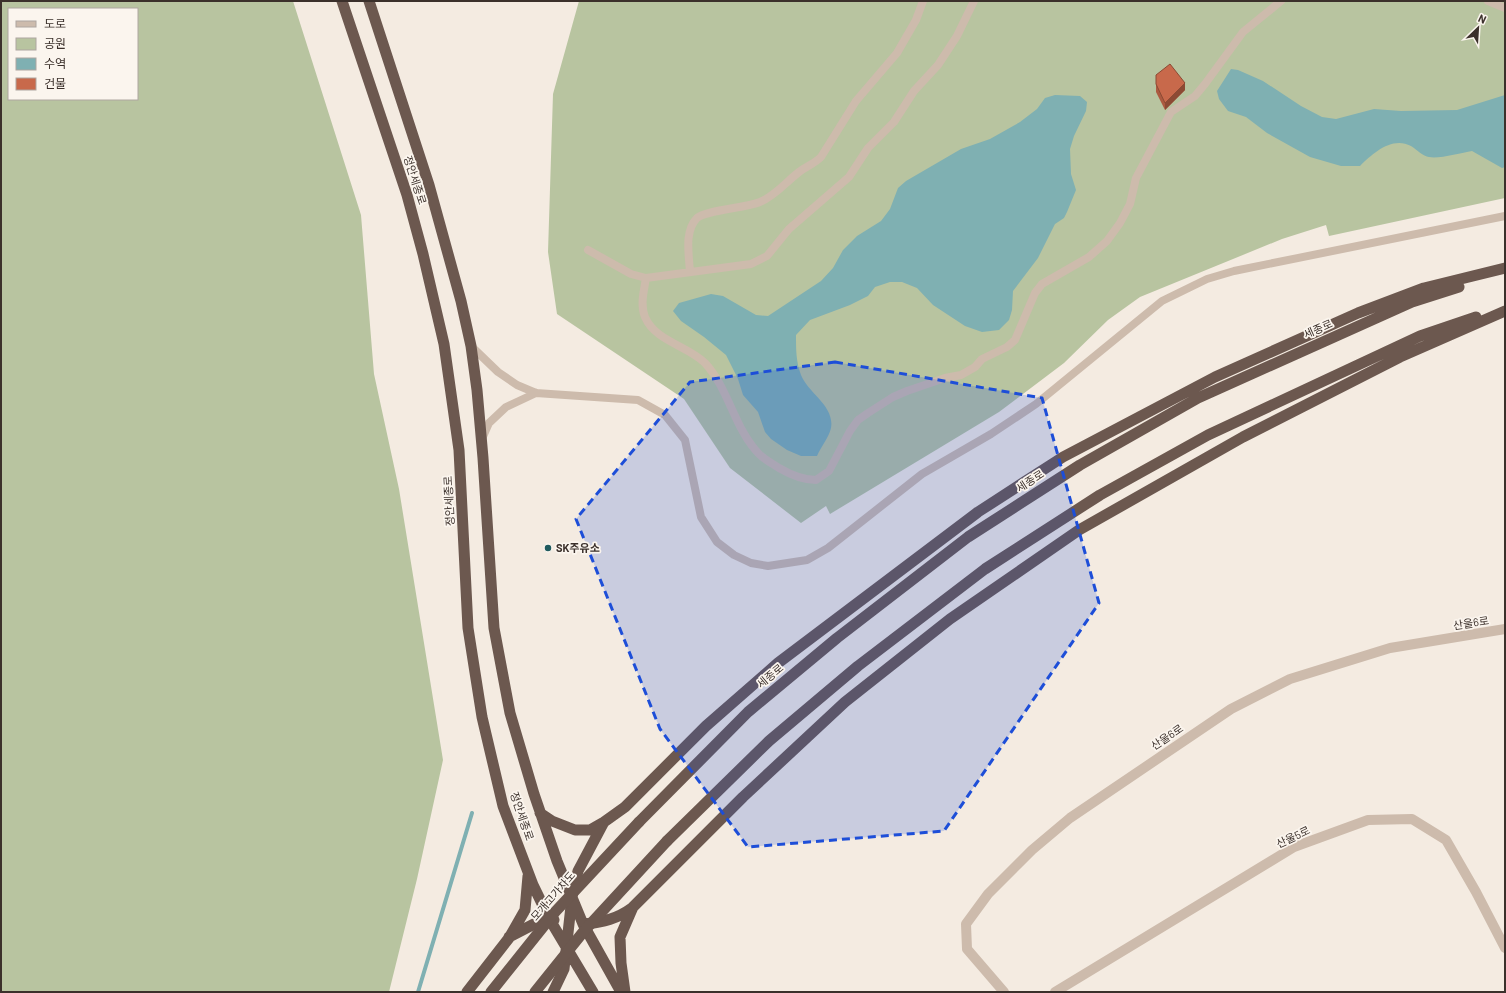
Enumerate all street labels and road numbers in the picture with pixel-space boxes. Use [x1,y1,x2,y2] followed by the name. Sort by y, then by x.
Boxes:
[401,154,429,206] street label: 정안세종로
[1301,316,1334,341] street label: 세종로
[1013,467,1046,494] street label: 세종로
[441,475,456,527] street label: 정안세종로
[1452,613,1490,632] street label: 산울6로
[754,661,785,690] street label: 세종로
[1148,721,1185,752] street label: 산울6로
[508,790,537,842] street label: 정안세종로
[1274,823,1312,850] street label: 산울5로
[528,868,577,923] street label: 모개고가차도

